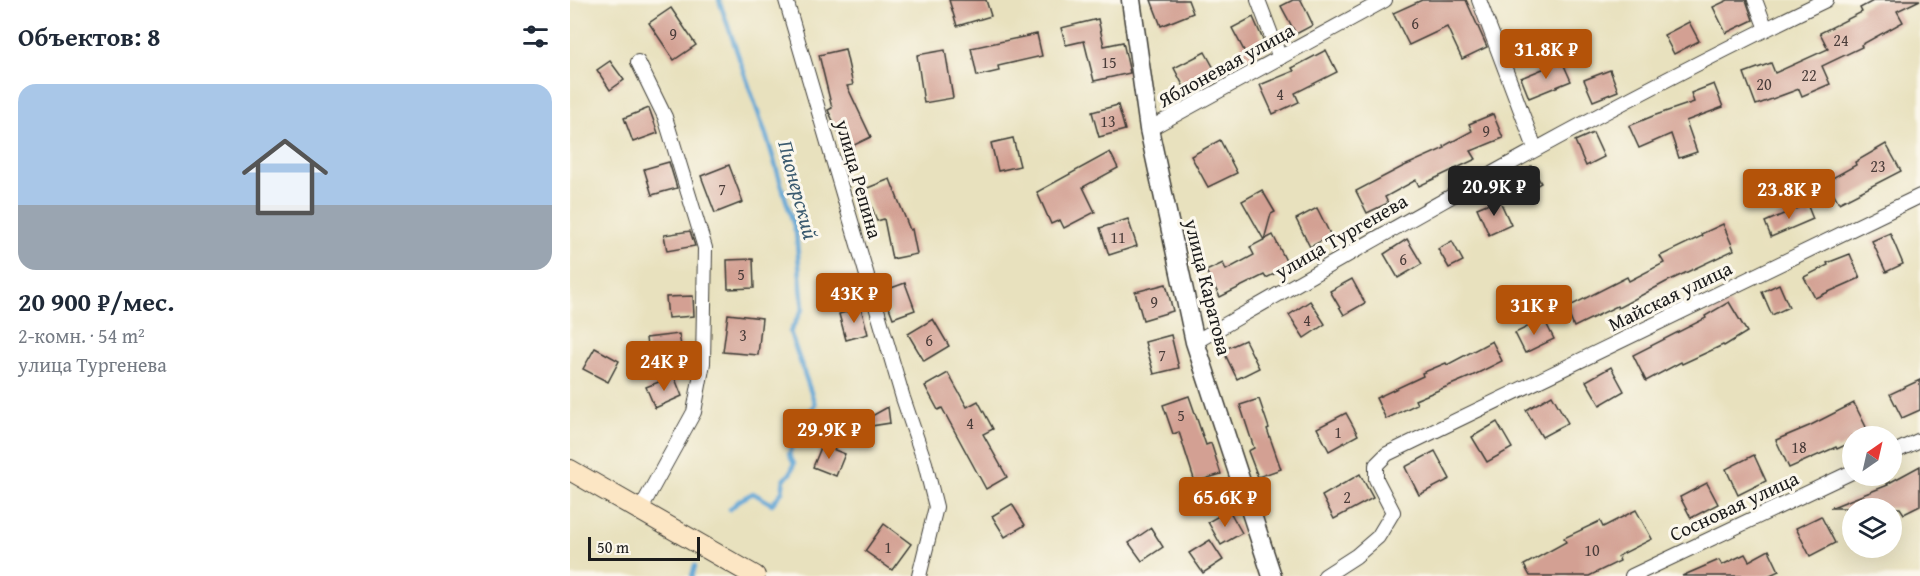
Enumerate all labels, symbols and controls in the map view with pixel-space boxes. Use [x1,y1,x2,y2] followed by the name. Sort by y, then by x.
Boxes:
[1411,11,1419,35] house number: 6
[1151,15,1300,115] street label: Яблоневая улица
[18,17,161,56] text: Объектов: 8
[519,20,552,53] icon: filters
[669,22,677,46] house number: 9
[1833,28,1849,52] house number: 24
[1491,29,1601,80] pin: 31.8K ₽
[1514,34,1578,63] text: 31.8K ₽
[1101,50,1117,74] house number: 15
[1801,63,1817,87] house number: 22
[1756,72,1772,96] house number: 20
[1276,82,1284,106] house number: 4
[1100,109,1116,133] house number: 13
[828,115,890,242] street label: улица Репина
[1482,119,1490,143] house number: 9
[231,123,339,231] icon: home
[770,137,827,243] water label: Пионерский
[1870,154,1886,178] house number: 23
[1439,166,1549,217] pin: 20.9K ₽
[1734,169,1844,220] pin: 23.8K ₽
[1462,171,1526,200] text: 20.9K ₽
[1757,174,1821,203] text: 23.8K ₽
[718,177,726,201] house number: 7
[1268,186,1413,286] street label: улица Тургенева
[1177,215,1240,359] street label: улица Каратова
[1110,225,1126,249] house number: 11
[1399,247,1407,271] house number: 6
[1603,253,1737,338] street label: Майская улица
[737,262,745,286] house number: 5
[812,273,896,324] pin: 43K ₽
[830,278,878,307] text: 43K ₽
[18,282,174,321] text: 20 900 ₽/мес.
[1492,285,1576,336] pin: 31K ₽
[1150,290,1158,314] house number: 9
[1510,290,1558,319] text: 31K ₽
[1303,308,1311,332] house number: 4
[18,321,145,350] text: 2-комн. · 54 m²
[739,323,747,347] house number: 3
[925,328,933,352] house number: 6
[622,341,706,392] pin: 24K ₽
[1158,343,1166,367] house number: 7
[640,346,688,375] text: 24K ₽
[18,350,167,379] text: улица Тургенева
[1177,403,1185,427] house number: 5
[774,409,884,460] pin: 29.9K ₽
[966,411,974,435] house number: 4
[797,414,861,443] text: 29.9K ₽
[1334,420,1342,444] house number: 1
[1842,426,1902,486] north arrow
[1842,426,1902,558] map controls
[1791,435,1807,459] house number: 18
[1664,463,1804,548] street label: Сосновая улица
[1170,477,1280,528] pin: 65.6K ₽
[1193,482,1257,511] text: 65.6K ₽
[1343,485,1351,509] house number: 2
[1842,498,1902,558] button: layers
[588,534,700,562] scale bar
[597,535,629,559] text: 50 m
[884,535,892,559] house number: 1
[1584,538,1600,562] house number: 10

